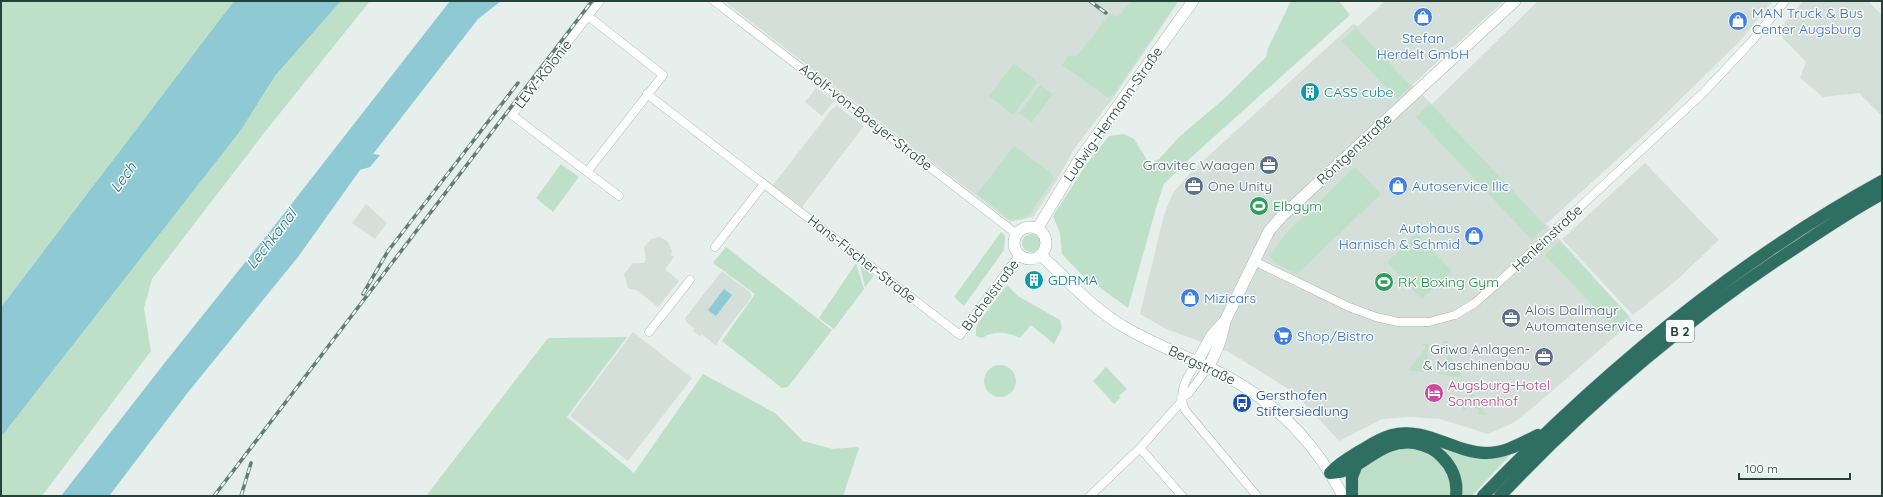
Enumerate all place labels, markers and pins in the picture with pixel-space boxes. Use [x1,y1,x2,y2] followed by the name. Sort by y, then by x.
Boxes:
[1752,4,1863,38] place label: MAN Truck & Bus Center Augsburg
[1412,6,1434,28] shop icon: Stefan Herdelt GmbH
[1727,10,1749,32] shop icon: MAN Truck & Bus Center Augsburg
[1377,29,1469,63] place label: Stefan Herdelt GmbH
[1299,81,1321,103] building icon: CASS cube
[1324,83,1393,101] place label: CASS cube
[1258,154,1280,176] office icon: Gravitec Waagen
[1143,156,1255,174] place label: Gravitec Waagen
[1183,175,1205,197] office icon: One Unity
[1387,175,1409,197] shop icon: Autoservice Ilic
[1208,177,1272,195] place label: One Unity
[1412,177,1509,195] place label: Autoservice Ilic
[1248,195,1270,217] sports icon: Elbgym
[1273,197,1322,215] place label: Elbgym
[1339,219,1460,253] place label: Autohaus Harnisch & Schmid
[1463,225,1485,247] shop icon: Autohaus Harnisch & Schmid
[1023,269,1045,291] building icon: GDRMA
[1048,271,1098,289] place label: GDRMA
[1373,271,1395,293] sports icon: RK Boxing Gym
[1398,273,1499,291] place label: RK Boxing Gym
[1179,287,1201,309] shop icon: Mizicars
[1204,289,1256,307] place label: Mizicars
[1525,301,1643,335] place label: Alois Dallmayr Automatenservice
[1500,307,1522,329] office icon: Alois Dallmayr Automatenservice
[1272,325,1294,347] supermarket icon: Shop/Bistro
[1297,327,1374,345] place label: Shop/Bistro
[1423,340,1530,374] place label: Griwa Anlagen- & Maschinenbau
[1533,346,1555,368] office icon: Griwa Anlagen- & Maschinenbau
[1448,376,1550,410] place label: Augsburg-Hotel Sonnenhof
[1423,382,1445,404] hotel icon: Augsburg-Hotel Sonnenhof
[1256,386,1349,420] place label: Gersthofen Stiftersiedlung
[1231,392,1253,414] bus stop icon: Gersthofen Stiftersiedlung

